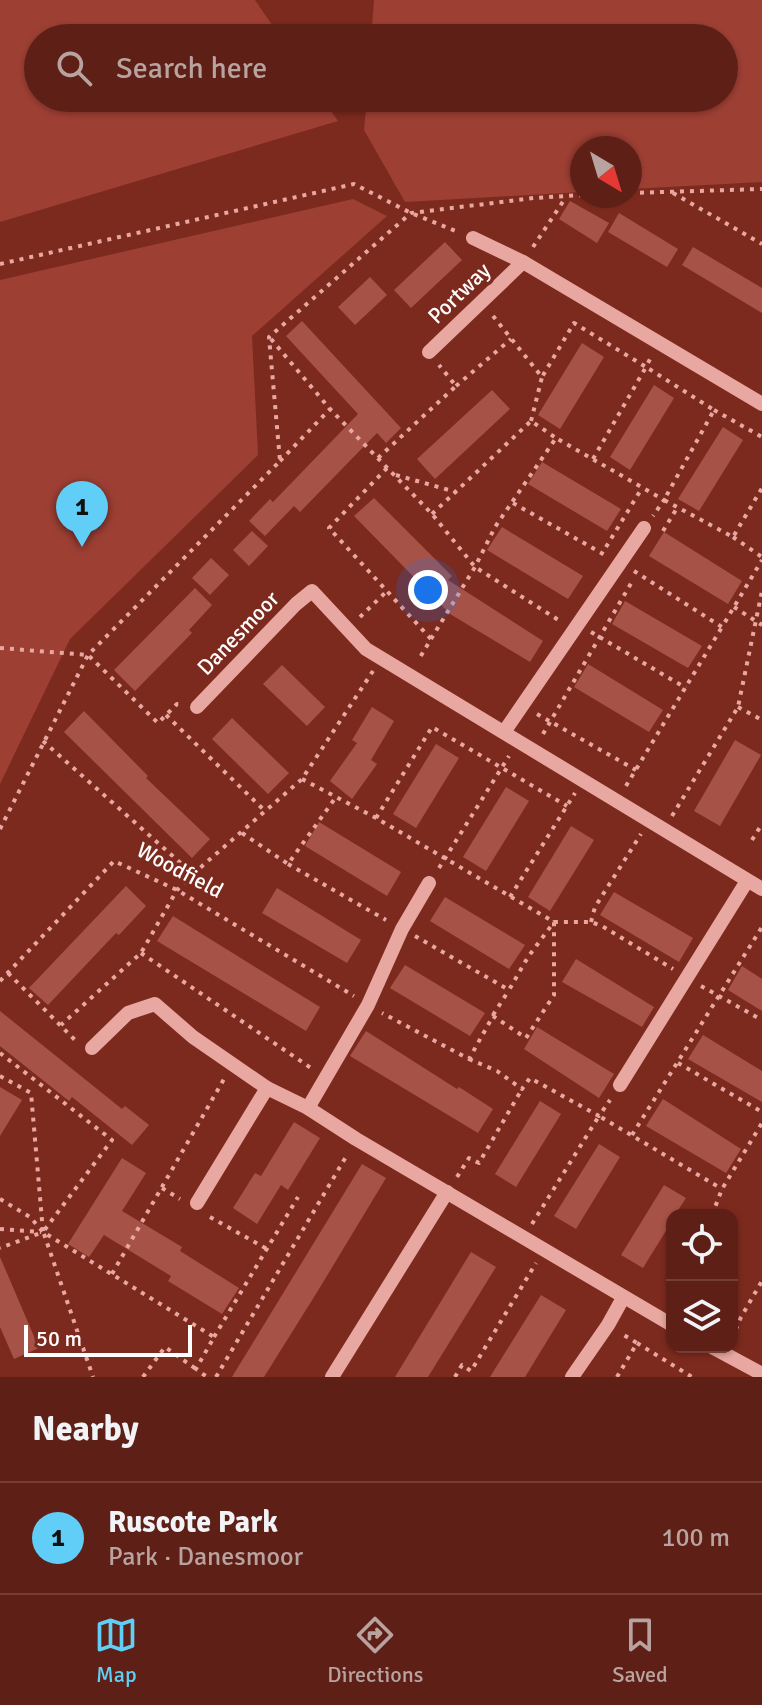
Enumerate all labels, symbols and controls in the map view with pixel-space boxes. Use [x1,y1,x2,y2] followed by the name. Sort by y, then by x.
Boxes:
[24,24,738,112] search box
[52,46,96,90] icon: search
[116,50,267,87] text: Search here
[570,136,642,208] north arrow
[422,256,496,329] street label: Portway
[56,481,108,547] pin: 1
[408,570,448,610] your location
[191,585,285,681] street label: Danesmoor
[132,836,228,904] street label: Woodfield
[666,1209,738,1353] map controls
[666,1209,738,1281] button: locate
[666,1281,738,1353] button: layers
[24,1321,192,1357] scale bar
[36,1325,82,1352] text: 50 m
[32,1408,139,1450] text: Nearby
[108,1504,278,1541] text: Ruscote Park
[51,1522,65,1554] text: 1
[661,1522,730,1554] text: 100 m
[108,1541,303,1573] text: Park · Danesmoor
[94,1613,138,1688] tab: Map
[327,1613,423,1688] tab: Directions
[612,1613,668,1688] tab: Saved

